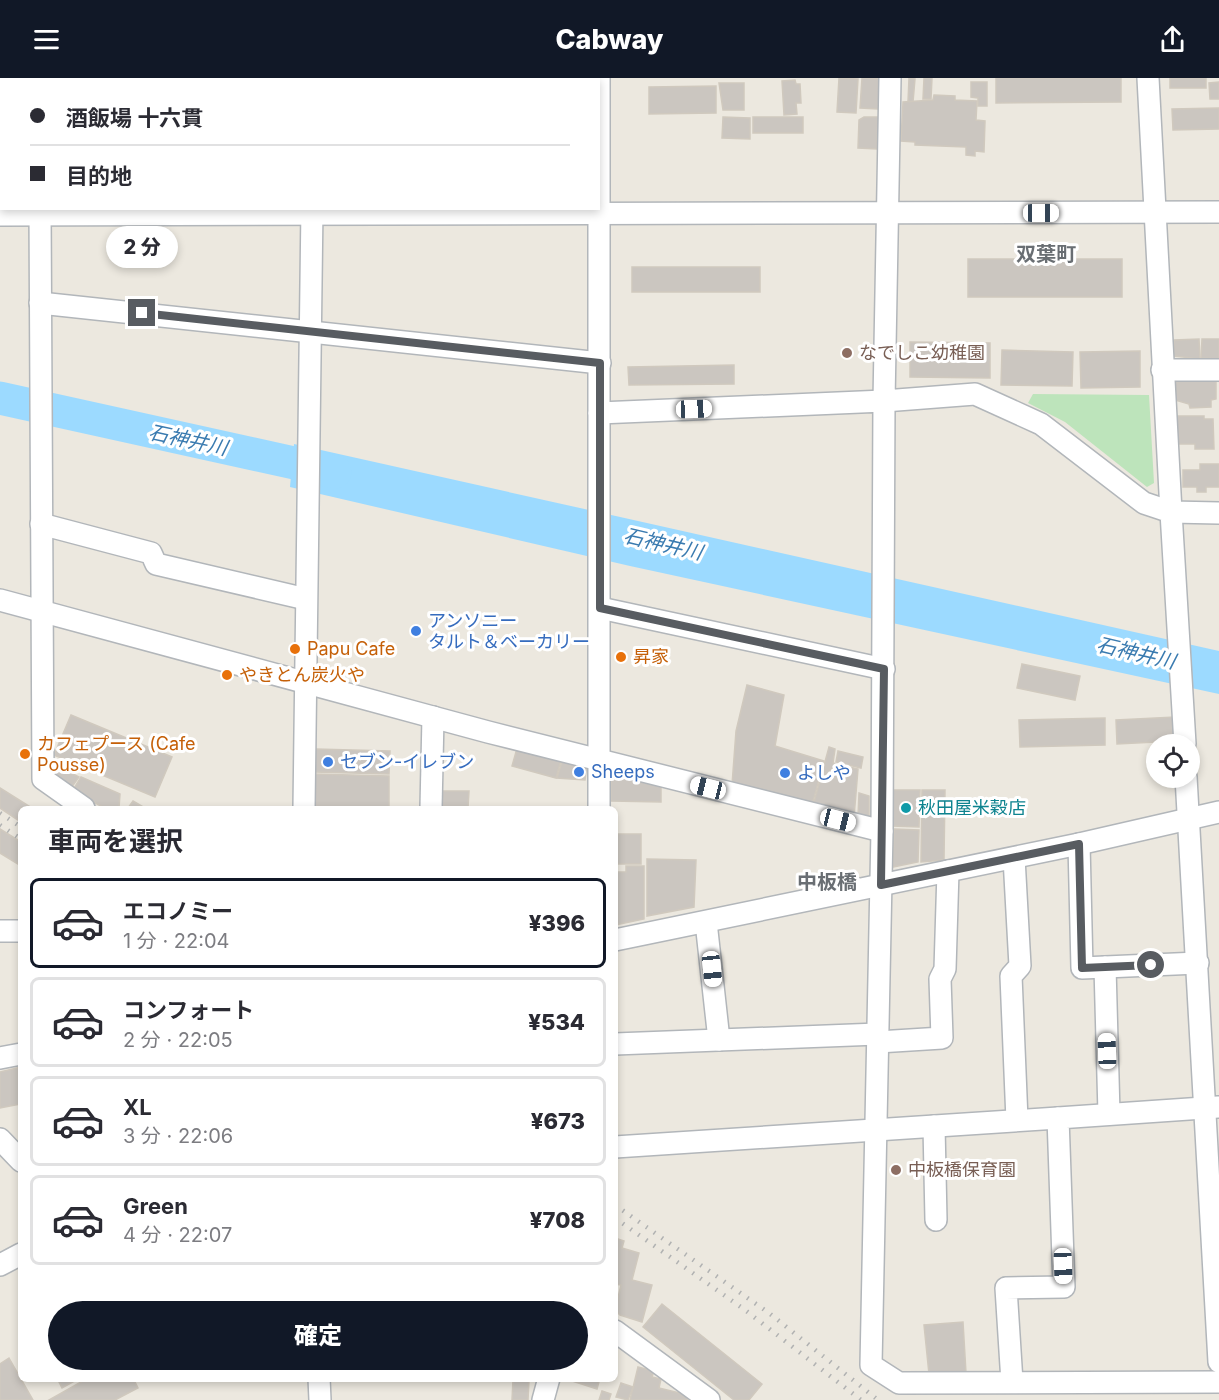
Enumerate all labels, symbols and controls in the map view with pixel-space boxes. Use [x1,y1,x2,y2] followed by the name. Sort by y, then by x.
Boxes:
[30,23,63,56] icon: menu
[555,23,664,56] text: Cabway
[1156,23,1189,56] icon: share
[66,105,203,131] text: 酒飯場 十六貫
[66,163,132,189] text: 目的地
[1023,204,1059,222] car
[106,226,178,268] callout: 2 分
[123,235,161,259] text: 2 分
[1016,242,1076,266] district label: 双葉町
[128,299,155,326] route end
[859,342,985,363] place label: なでしこ幼稚園
[840,346,854,360] marker: なでしこ幼稚園
[676,399,712,419] car
[146,420,232,460] water label: 石神井川
[621,523,707,565] water label: 石神井川
[428,610,590,652] place label: アンソニー タルト＆ベーカリー
[409,624,423,638] marker: アンソニー タルト＆ベーカリー
[1094,632,1180,674] water label: 石神井川
[307,638,395,659] place label: Papu Cafe
[288,642,302,656] marker: Papu Cafe
[633,646,669,667] place label: 昇家
[614,650,628,664] marker: 昇家
[239,664,365,685] place label: やきとん炭火や
[220,668,234,682] marker: やきとん炭火や
[37,733,196,775] place label: カフェプース (Cafe Pousse)
[1146,734,1200,788] map controls
[1146,734,1200,788] button: locate
[18,747,32,761] marker: カフェプース (Cafe Pousse)
[340,751,474,772] place label: セブン-イレブン
[321,755,335,769] marker: セブン-イレブン
[591,761,655,782] place label: Sheeps
[797,762,851,783] place label: よしや
[572,765,586,779] marker: Sheeps
[778,766,792,780] marker: よしや
[688,775,728,801] car
[918,797,1026,818] place label: 秋田屋米穀店
[899,801,913,815] marker: 秋田屋米穀店
[818,807,858,833] car
[48,825,183,858] text: 車両を選択
[797,870,857,894] district label: 中板橋
[51,896,105,950] icon: car
[123,898,233,924] text: エコノミー
[529,910,585,936] text: ¥396
[123,929,229,953] text: 1 分 · 22:04
[701,950,723,988] car
[1137,951,1164,978] route start
[51,995,105,1049] icon: car
[123,997,254,1023] text: コンフォート
[528,1009,585,1035] text: ¥534
[123,1028,233,1052] text: 2 分 · 22:05
[1097,1033,1117,1069] car
[51,1094,105,1148] icon: car
[123,1094,152,1120] text: XL
[531,1108,585,1134] text: ¥673
[123,1124,233,1148] text: 3 分 · 22:06
[908,1159,1016,1180] place label: 中板橋保育園
[889,1163,903,1177] marker: 中板橋保育園
[51,1193,105,1247] icon: car
[123,1193,188,1219] text: Green
[530,1207,585,1233] text: ¥708
[123,1223,232,1247] text: 4 分 · 22:07
[1053,1248,1073,1284] car
[48,1301,588,1370] button: 確定

